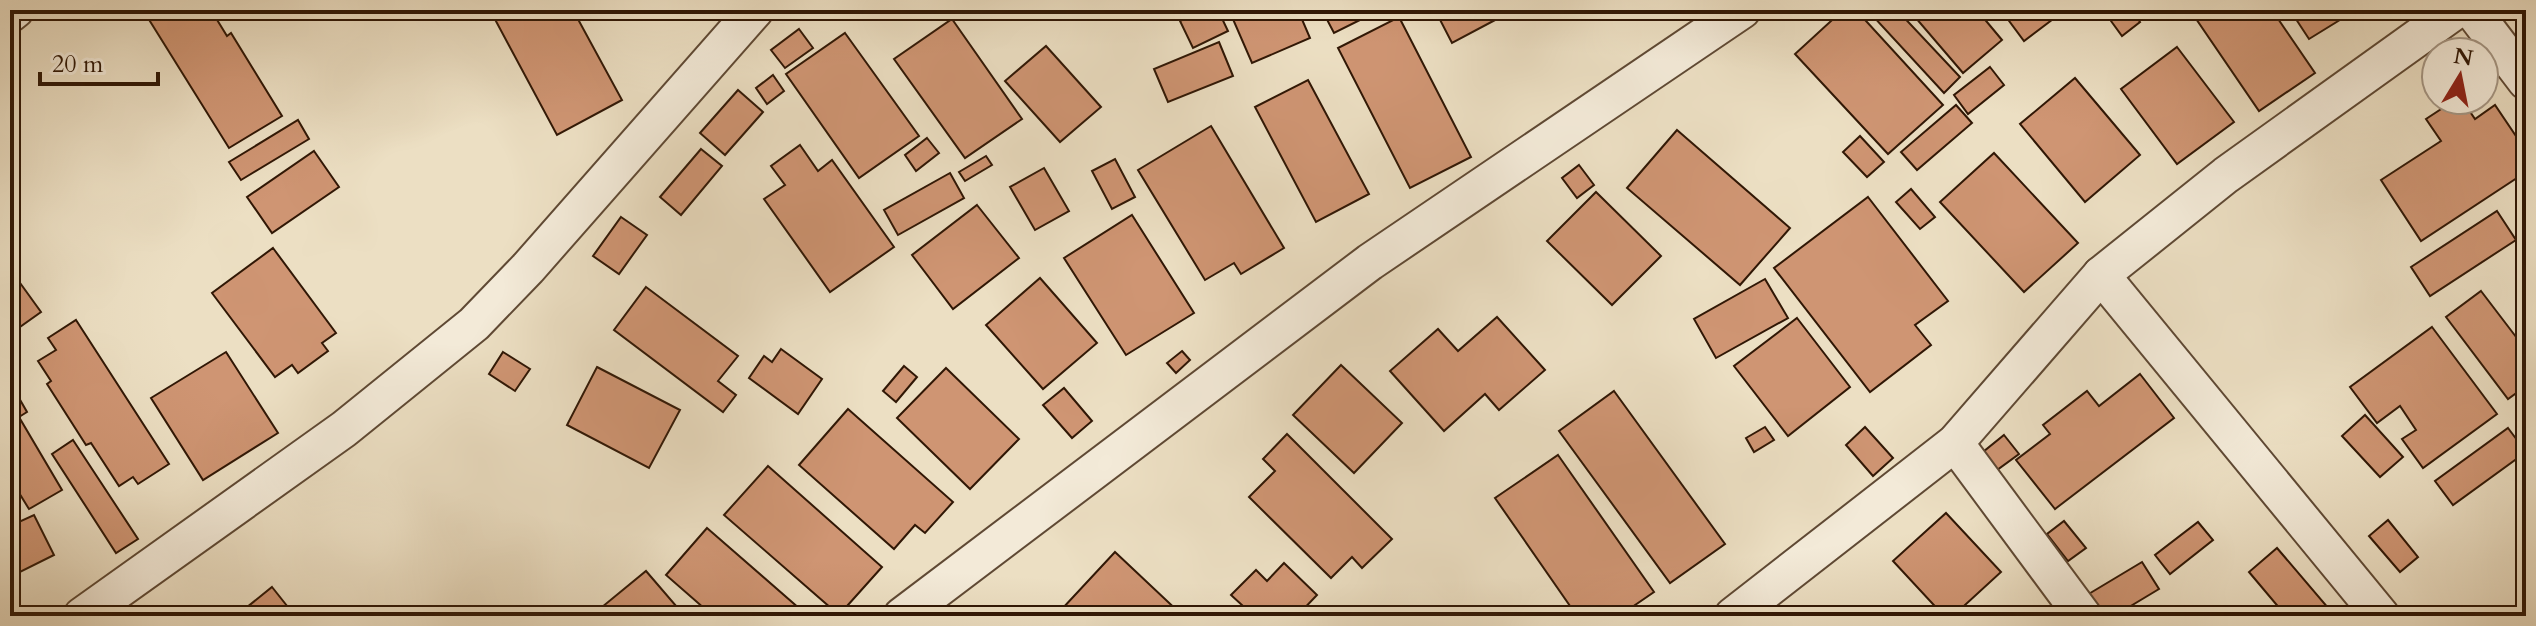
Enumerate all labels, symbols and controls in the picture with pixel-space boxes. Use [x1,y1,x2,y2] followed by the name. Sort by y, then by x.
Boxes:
[40,36,158,86] scale bar
[2420,36,2500,116] north arrow
[2451,41,2475,74] text: N
[52,48,104,81] text: 20 m

